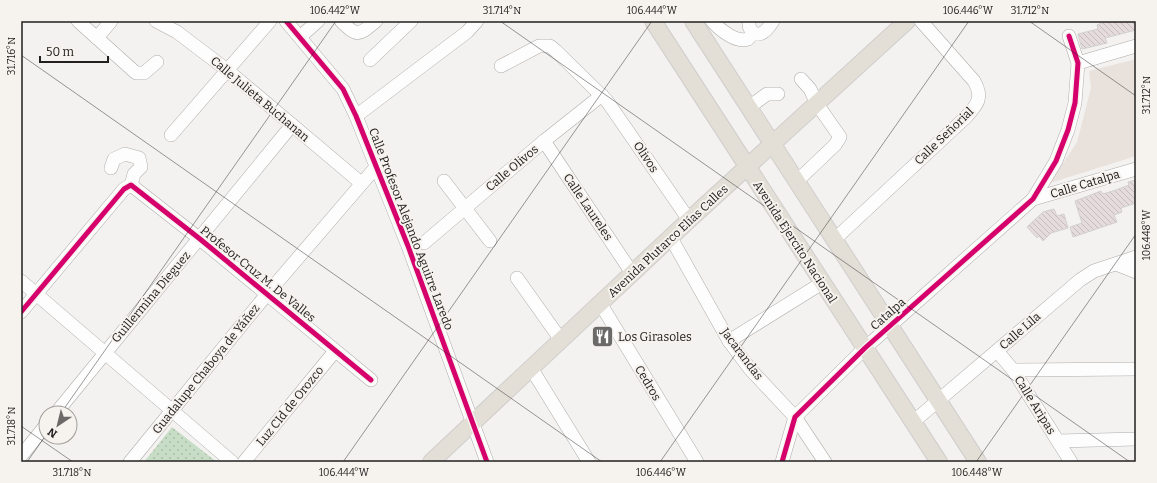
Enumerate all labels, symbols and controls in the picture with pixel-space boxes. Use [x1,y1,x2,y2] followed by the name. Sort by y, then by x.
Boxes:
[310,5,361,17] text: 106.442°W
[483,5,521,17] text: 31.714°N
[627,5,678,17] text: 106.444°W
[943,5,994,17] text: 106.446°W
[1011,5,1049,17] text: 31.712°N
[6,37,18,75] text: 31.716°N
[40,38,108,64] scale bar
[46,45,75,59] text: 50 m
[208,54,313,145] street label: Calle Julieta Buchanan
[1141,76,1153,114] text: 31.712°N
[912,104,977,168] street label: Calle Señorial
[366,126,456,332] street label: Calle Profesor Alejando Aguirre Laredo
[631,139,662,175] street label: Olivos
[483,142,541,194] street label: Calle Olivos
[1049,167,1122,201] street label: Calle Catalpa
[560,171,616,243] street label: Calle Laureles
[750,178,840,306] street label: Avenida Ejercito Nacional
[605,182,731,300] street label: Avenida Plutarco Elías Calles
[1141,209,1153,260] text: 106.448°W
[198,223,319,325] street label: Profesor Cruz M. De Valles
[109,248,193,346] street label: Guillermina Dieguez
[868,295,909,333] street label: Catalpa
[149,301,263,437] street label: Guadalupe Chaboya de Yáñez
[997,309,1044,353] street label: Calle Lila
[589,324,615,350] restaurant icon: Los Girasoles
[717,325,766,383] street label: Jacarandas
[618,330,692,344] place label: Los Girasoles
[254,363,327,449] street label: Luz CId de Orozco
[632,363,664,403] street label: Cedros
[1011,373,1059,437] street label: Calle Aripas
[38,405,78,445] north arrow
[6,406,18,445] text: 31.718°N
[45,425,60,441] text: N
[53,467,92,479] text: 31.718°N
[319,467,370,479] text: 106.444°W
[636,467,687,479] text: 106.446°W
[952,467,1003,479] text: 106.448°W

